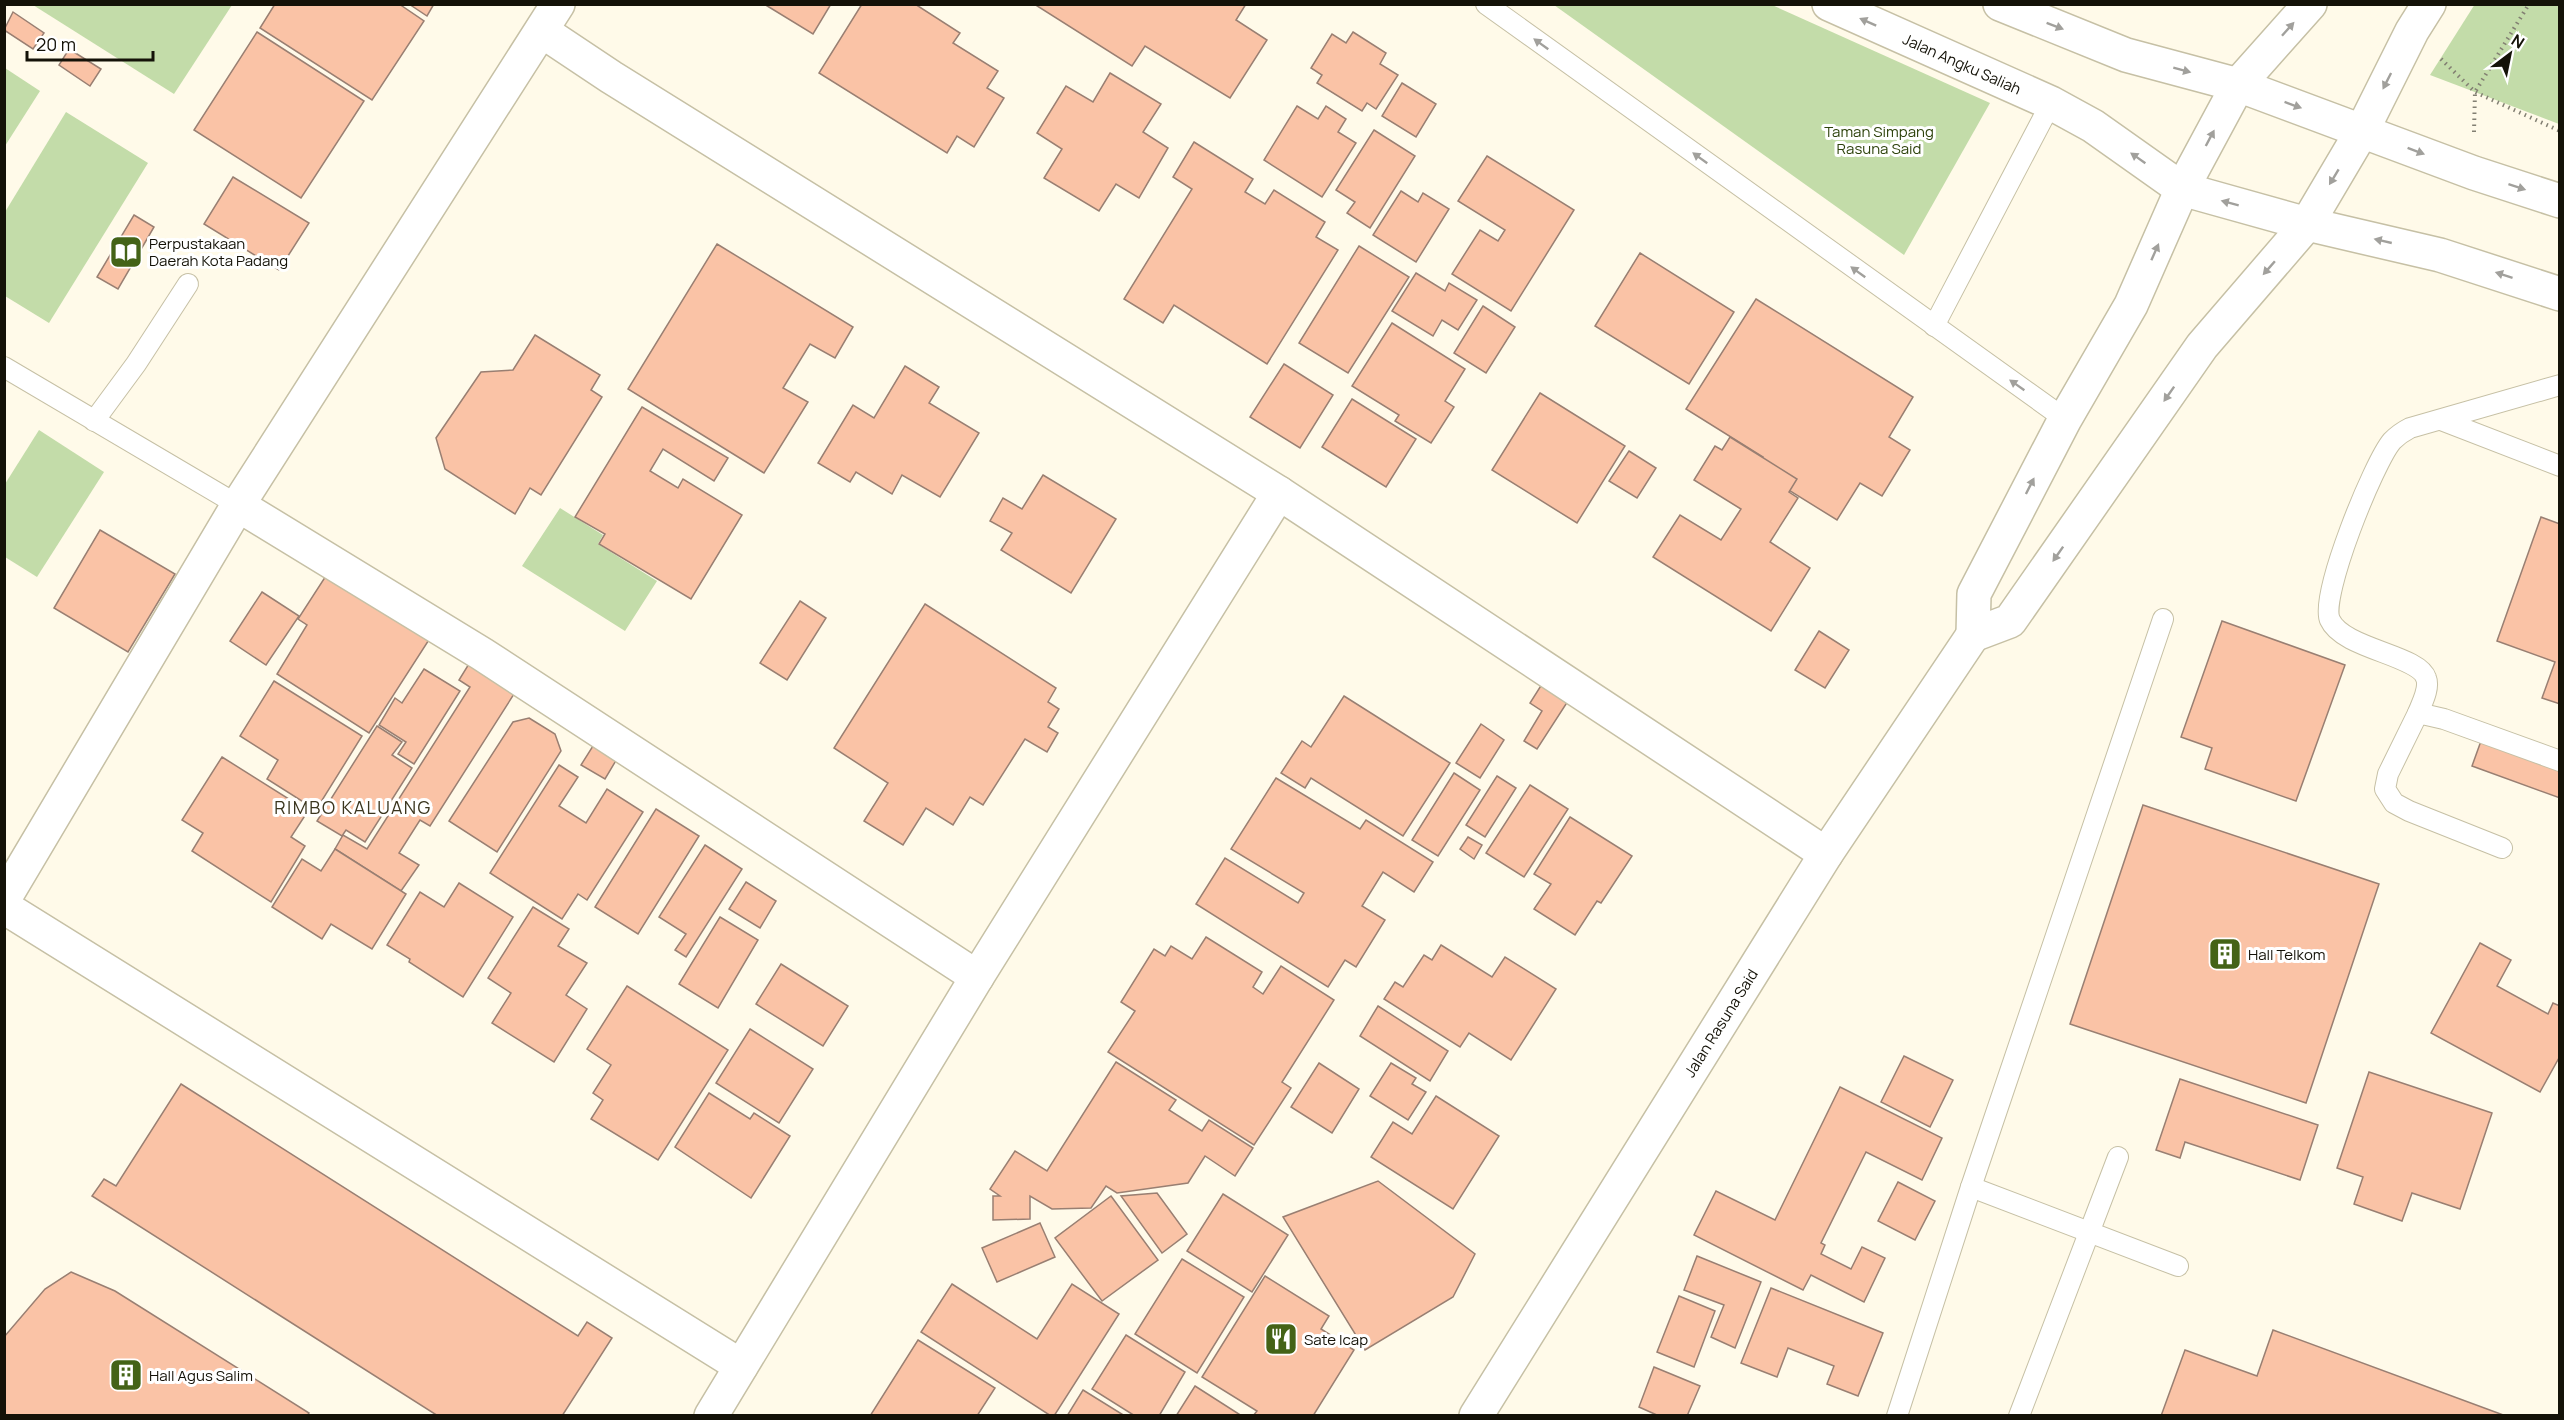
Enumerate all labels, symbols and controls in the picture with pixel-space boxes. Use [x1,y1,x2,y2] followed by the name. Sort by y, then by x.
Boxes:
[1859,17,1877,27] one-way arrow
[2046,22,2064,32] one-way arrow
[2281,22,2294,37] one-way arrow
[27,24,153,62] scale bar
[2480,24,2540,84] north arrow
[1899,28,2025,100] street label: Jalan Angku Saliah
[2507,29,2529,54] text: N
[36,32,76,56] text: 20 m
[1534,39,1549,51] one-way arrow
[2173,66,2191,75] one-way arrow
[2382,72,2392,89] one-way arrow
[2284,101,2302,111] one-way arrow
[1824,121,1934,159] park label: Taman Simpang Rasuna Said
[2205,129,2215,146] one-way arrow
[2407,147,2425,157] one-way arrow
[1692,152,1708,164] one-way arrow
[2130,152,2146,164] one-way arrow
[2329,169,2339,186] one-way arrow
[2508,183,2526,193] one-way arrow
[2221,197,2239,207] one-way arrow
[149,233,288,271] place label: Perpustakaan Daerah Kota Padang
[108,234,144,270] library icon: Perpustakaan Daerah Kota Padang
[2373,236,2392,246] one-way arrow
[2150,243,2159,260] one-way arrow
[2262,260,2275,276] one-way arrow
[1851,266,1867,278] one-way arrow
[2495,270,2513,280] one-way arrow
[2009,379,2025,391] one-way arrow
[2163,385,2175,401] one-way arrow
[2025,478,2034,495] one-way arrow
[2052,545,2064,561] one-way arrow
[274,795,432,819] district label: RIMBO KALUANG
[2207,936,2243,972] building icon: Hall Telkom
[2248,944,2326,965] place label: Hall Telkom
[1679,965,1763,1081] street label: Jalan Rasuna Said
[1263,1321,1299,1357] restaurant icon: Sate Icap
[1304,1329,1368,1350] place label: Sate Icap
[108,1357,144,1393] building icon: Hall Agus Salim
[149,1365,253,1386] place label: Hall Agus Salim

